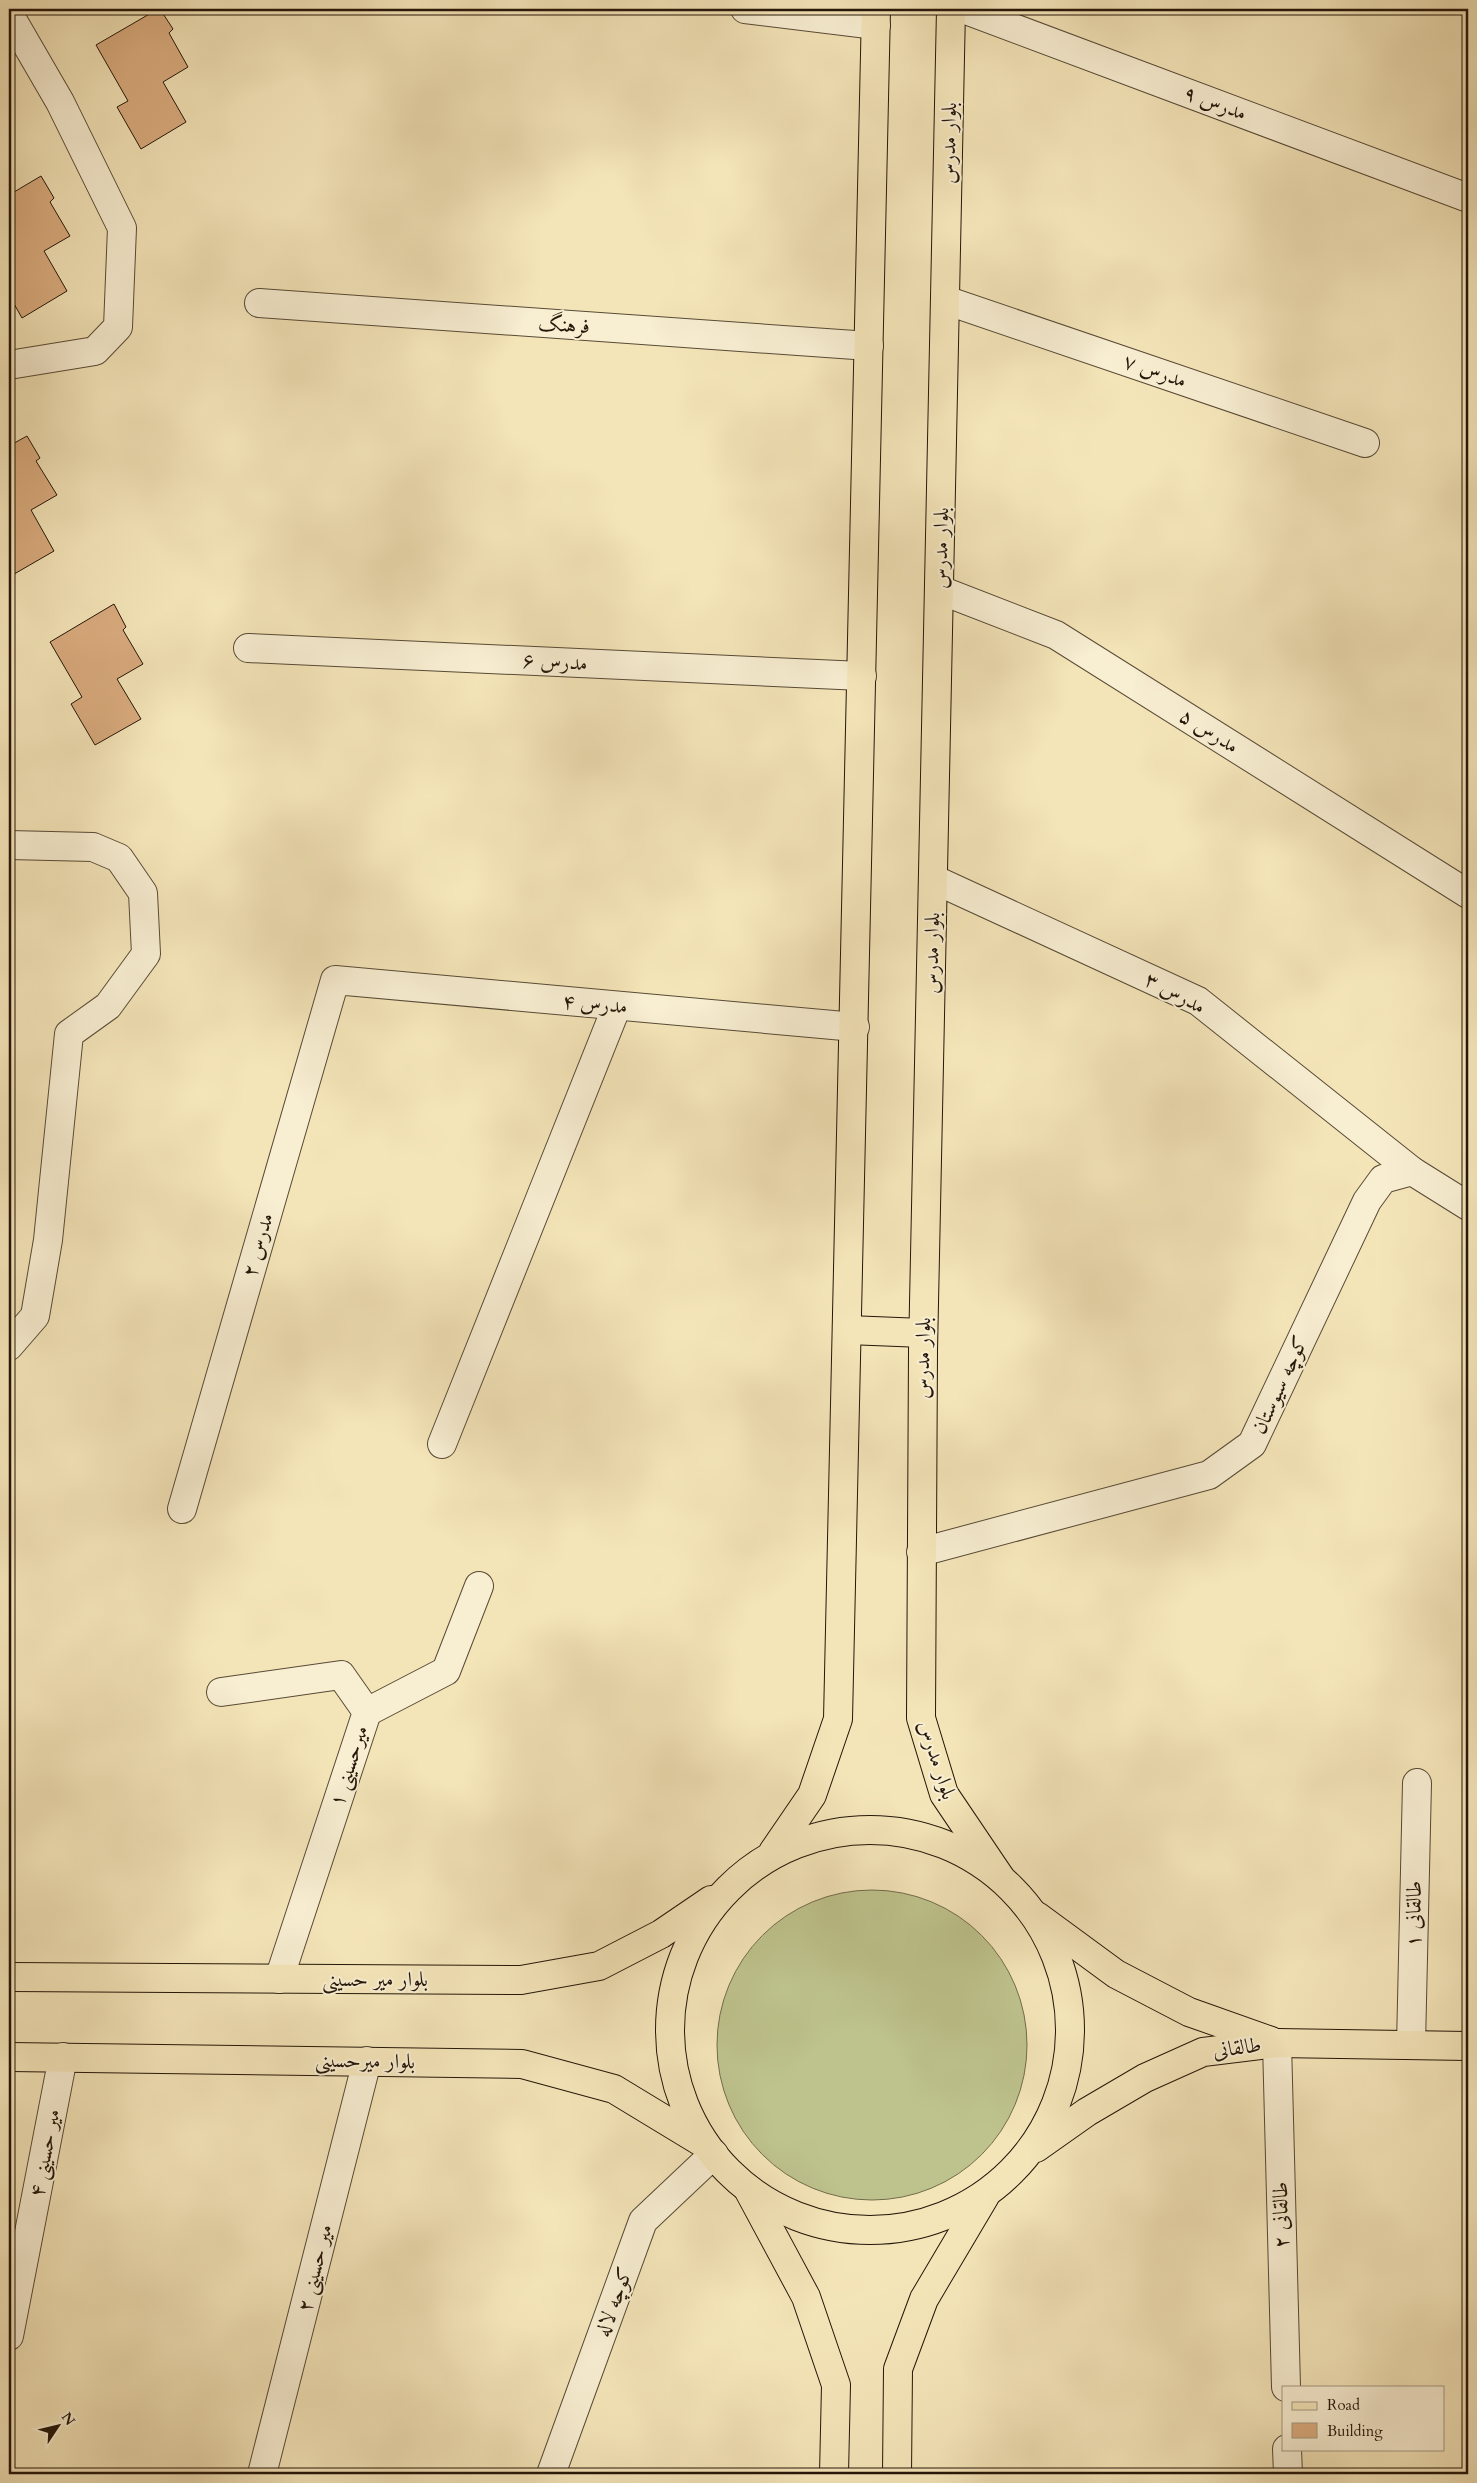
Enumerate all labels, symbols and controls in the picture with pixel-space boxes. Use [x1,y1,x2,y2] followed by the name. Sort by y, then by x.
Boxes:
[1179,78,1251,128] street label: مدرس ۹
[934,102,964,184] street label: بلوار مدرس
[537,309,591,341] street label: فرهنگ
[1119,347,1191,395] street label: مدرس ۷
[926,507,956,589] street label: بلوار مدرس
[522,646,588,678] street label: مدرس ۶
[1174,701,1244,761] street label: مدرس ۵
[917,912,947,994] street label: بلوار مدرس
[1139,965,1211,1021] street label: مدرس ۳
[561,987,629,1021] street label: مدرس ۴
[235,1210,281,1280] street label: مدرس ۲
[908,1317,938,1399] street label: بلوار مدرس
[1245,1331,1315,1439] street label: کوچه سیوستان
[911,1717,963,1803] street label: بلوار مدرس
[322,1722,376,1810] street label: میرحسینی ۱
[1399,1881,1429,1947] street label: طالقانی ۱
[322,1965,428,1994] street label: بلوار میر حسینی
[1211,2030,1263,2066] street label: طالقانی
[315,2046,415,2076] street label: بلوار میرحسینی
[22,2106,68,2200] street label: میر حسینی ۴
[1266,2182,1296,2248] street label: طالقانی ۲
[290,2221,340,2315] street label: میر حسینی ۲
[588,2263,640,2341] street label: کوچه لاله
[1282,2386,1444,2450] legend
[1327,2395,1360,2415] text: Road
[32,2400,82,2450] north arrow
[57,2408,80,2429] text: N
[1327,2421,1383,2441] text: Building

